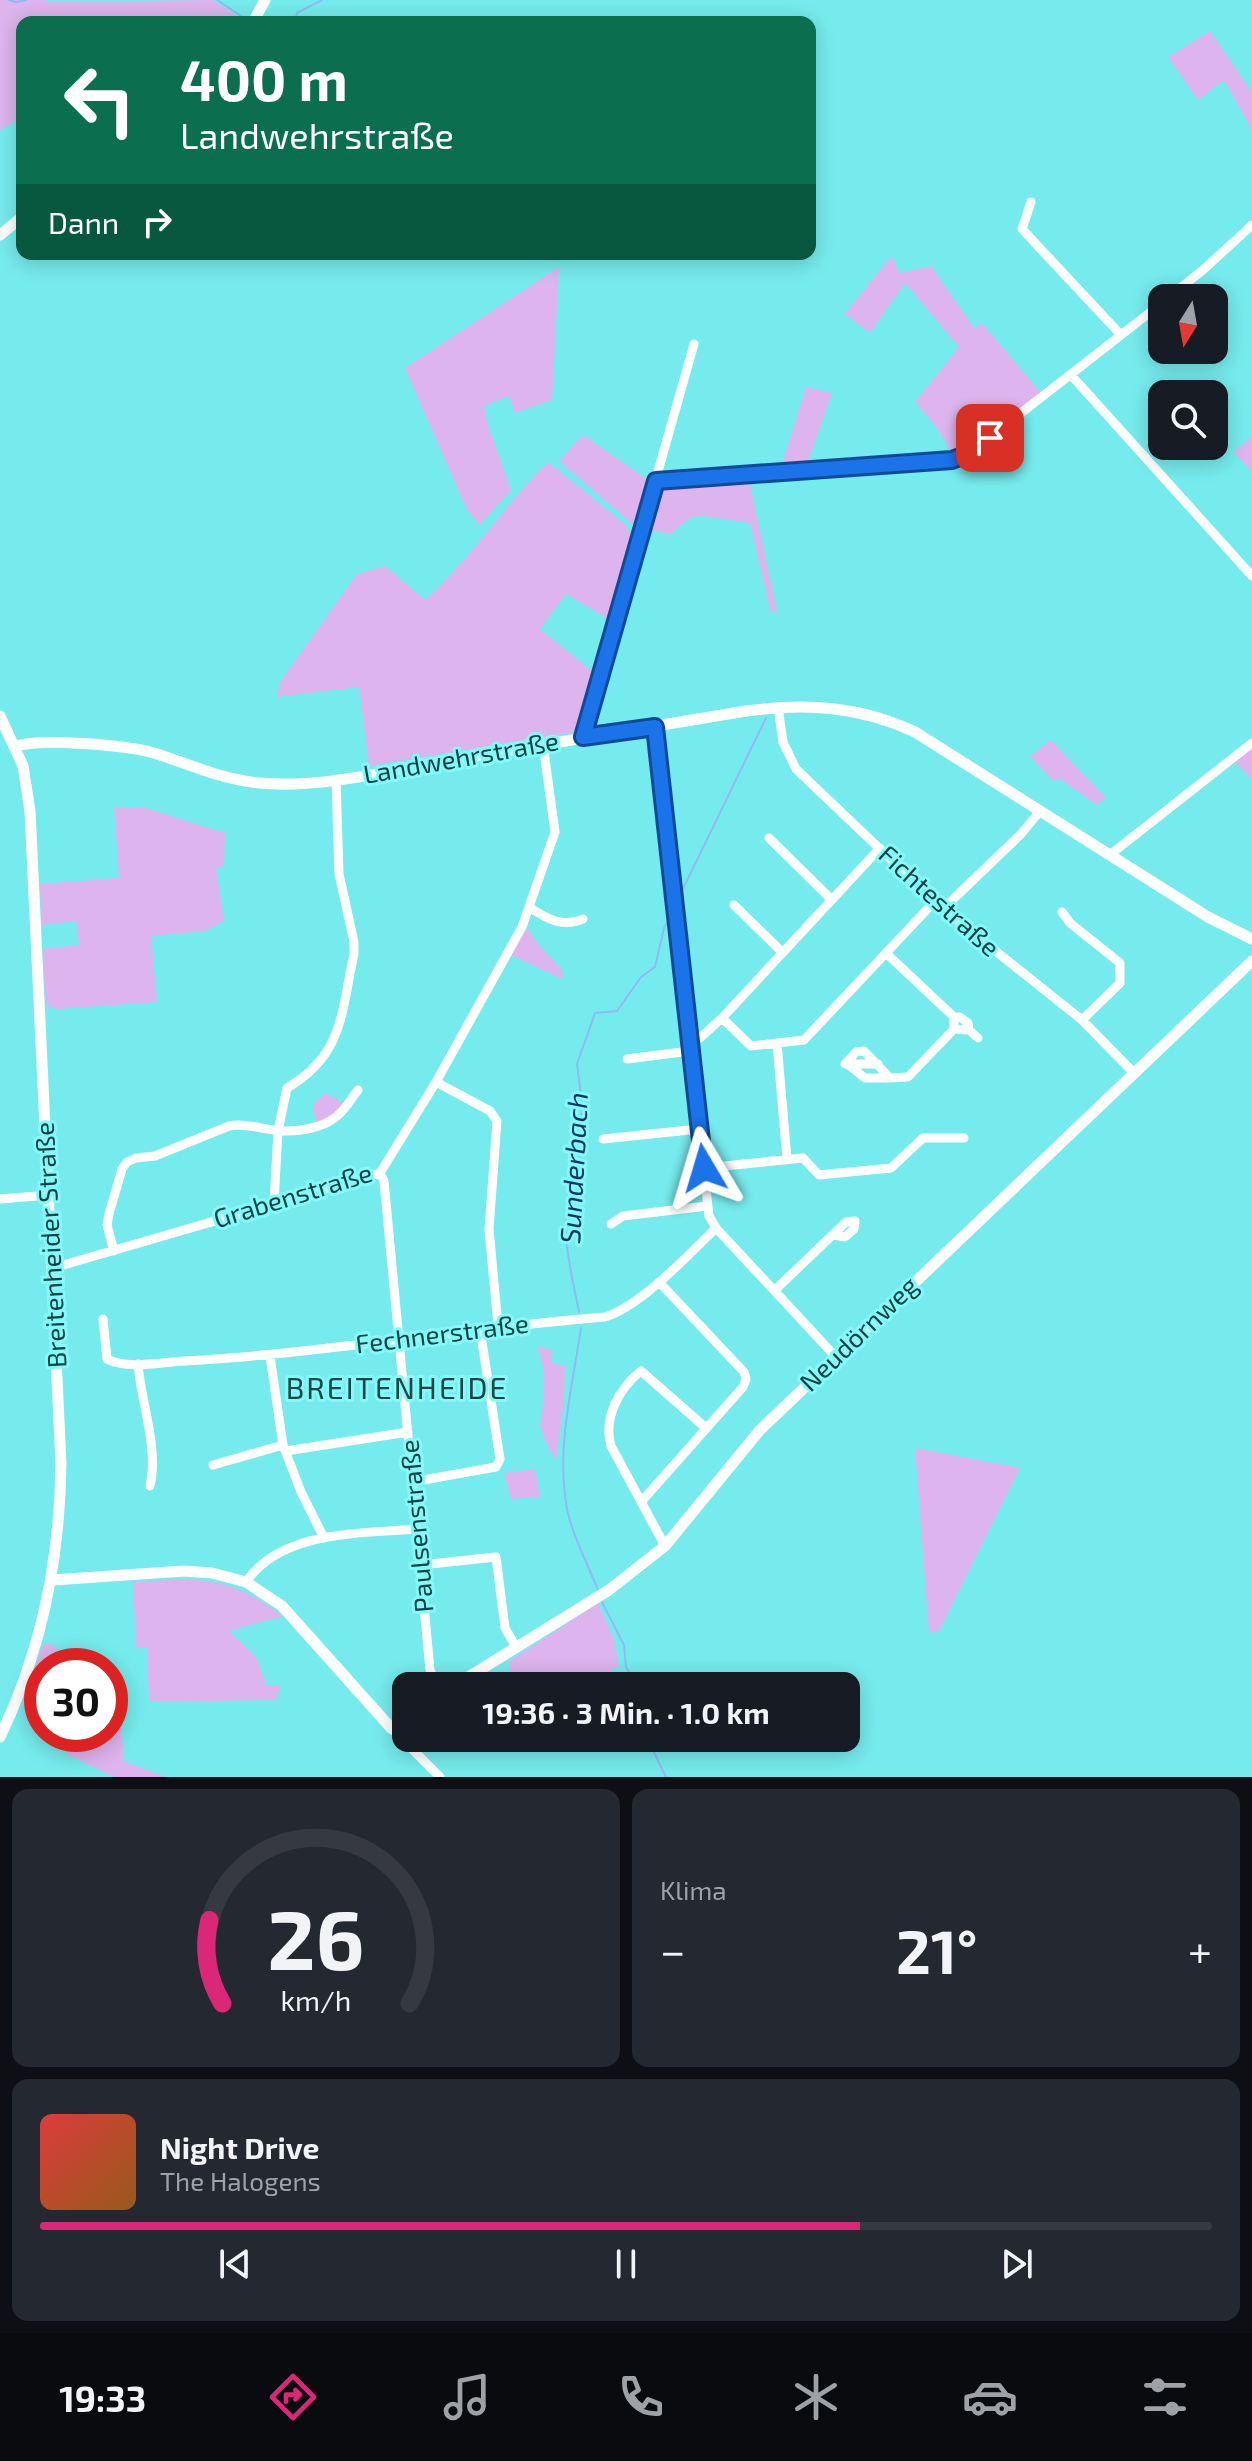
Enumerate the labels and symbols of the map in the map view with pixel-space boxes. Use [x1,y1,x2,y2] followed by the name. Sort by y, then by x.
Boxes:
[1148,284,1228,364] north arrow
[956,404,1024,472] pin
[361,724,561,789] street label: Landwehrstraße
[873,838,1007,962] street label: Fichtestraße
[552,1091,594,1245] water label: Sunderbach
[28,1121,71,1369] street label: Breitenheider Straße
[662,1126,746,1210] position arrow
[209,1156,376,1233] street label: Grabenstraße
[792,1269,923,1397] street label: Neudörnweg
[353,1307,530,1359] street label: Fechnerstraße
[286,1369,508,1405] district label: BREITENHEIDE
[392,1438,439,1614] street label: Paulsenstraße
[24,1648,128,1752] speed limit sign: 30

